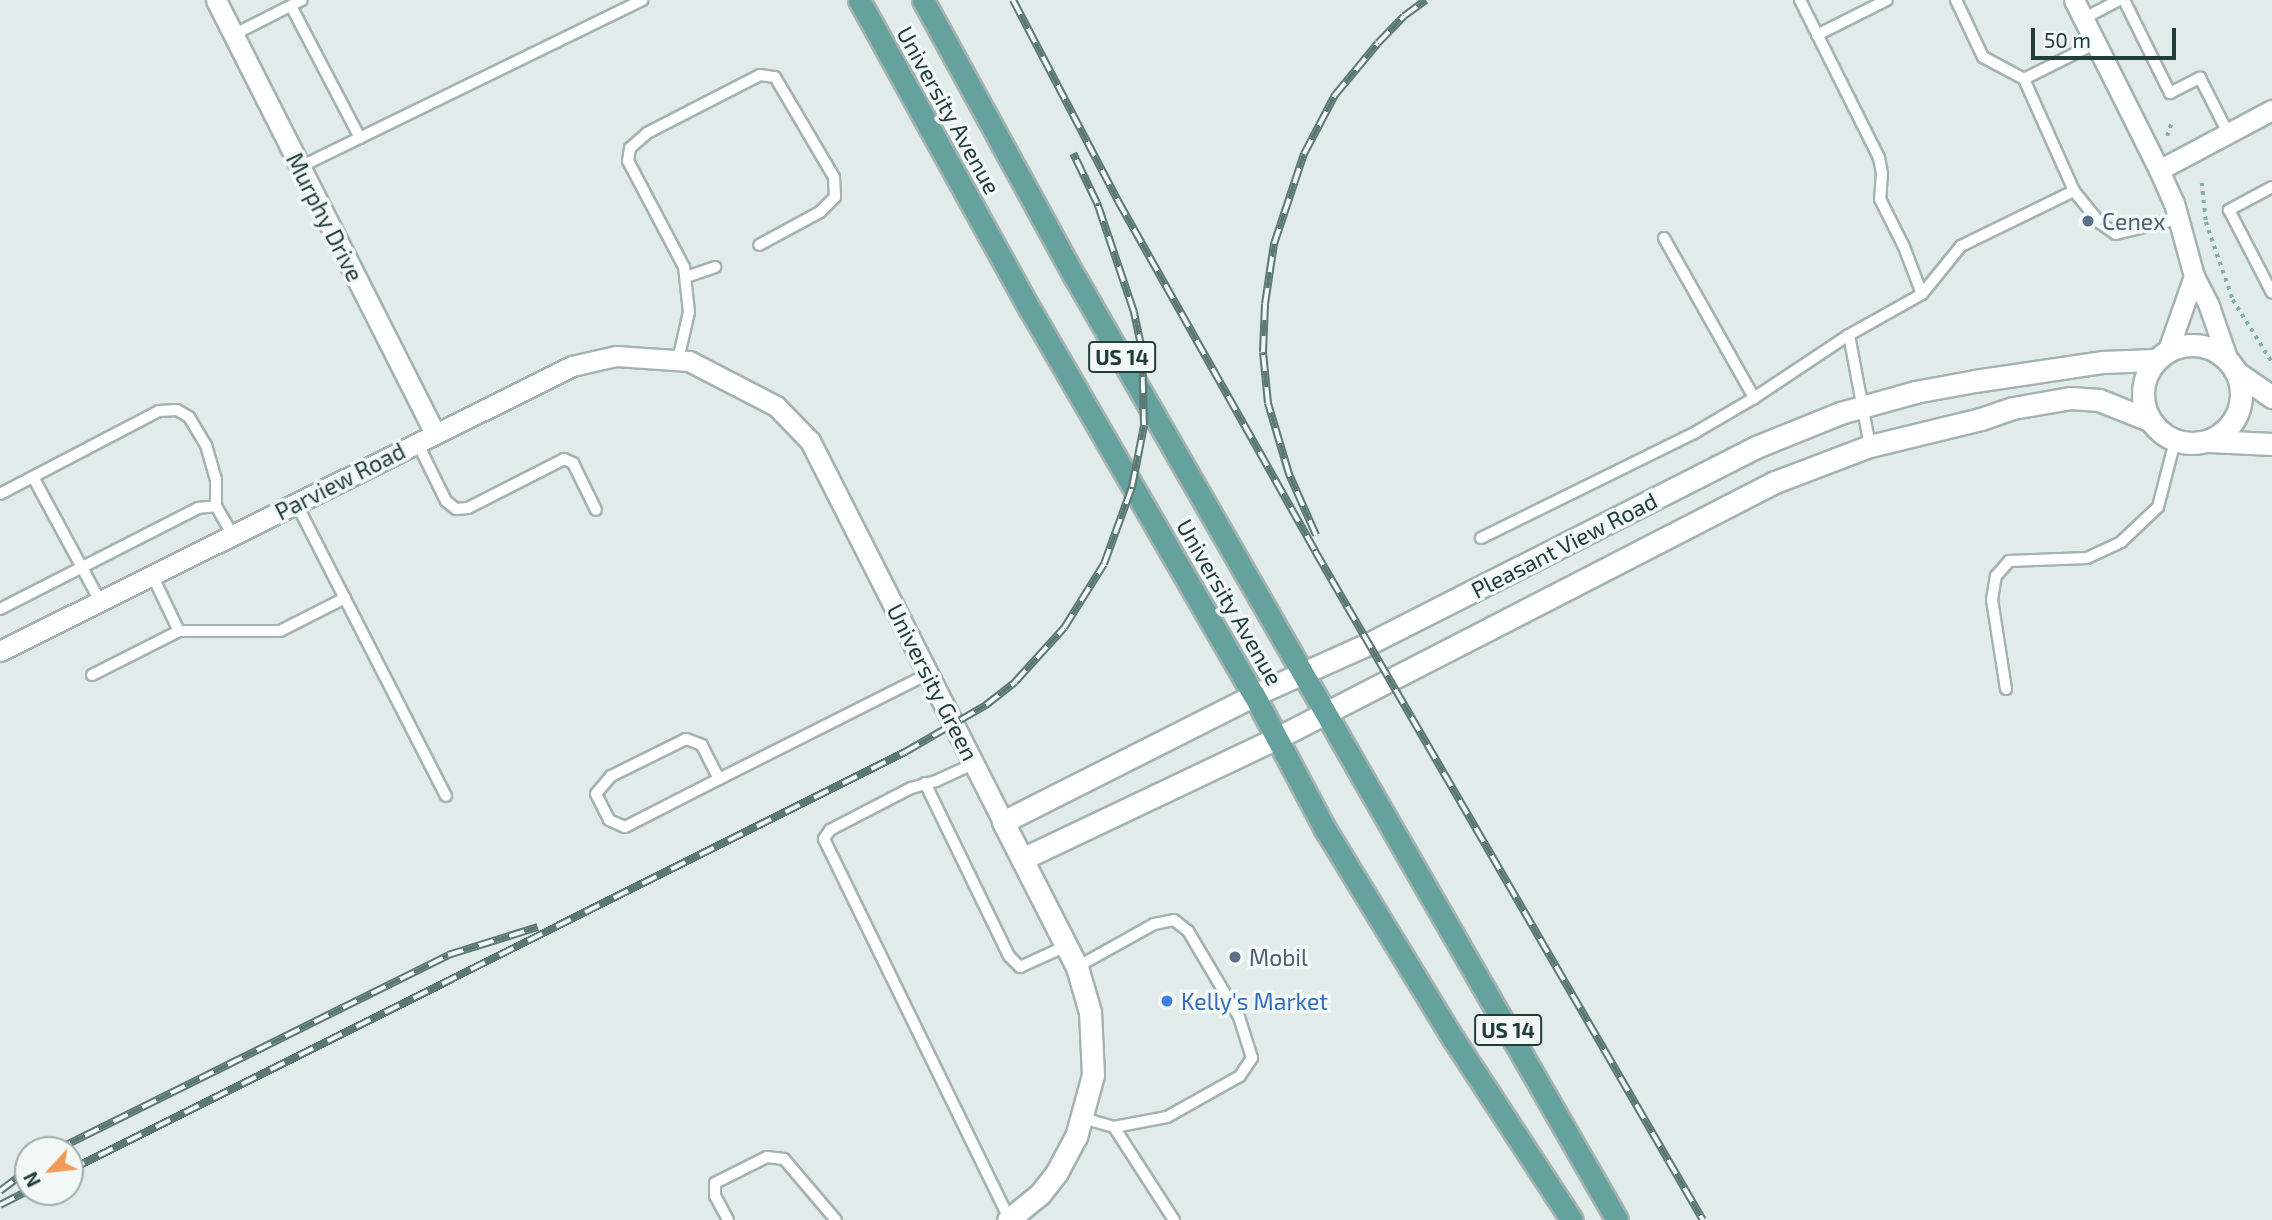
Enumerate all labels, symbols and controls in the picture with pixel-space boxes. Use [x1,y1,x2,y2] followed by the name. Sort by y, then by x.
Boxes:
[2034,14,2179,58] scale bar
[891,21,1007,199] street label: University Avenue
[2044,27,2091,52] text: 50 m
[281,148,369,286] street label: Murphy Drive
[2102,207,2165,235] place label: Cenex
[2080,213,2096,229] marker: Cenex
[1087,340,1157,374] road number: US 14
[270,436,410,526] street label: Parview Road
[1466,486,1662,604] street label: Pleasant View Road
[1171,513,1289,691] street label: University Avenue
[881,599,985,765] street label: University Green
[1249,943,1308,971] place label: Mobil
[1227,949,1243,965] marker: Mobil
[1181,987,1328,1015] place label: Kelly's Market
[1159,993,1175,1009] marker: Kelly's Market
[1473,1012,1543,1048] road number: US 14
[14,1136,84,1206] north arrow
[18,1169,45,1191] text: N

